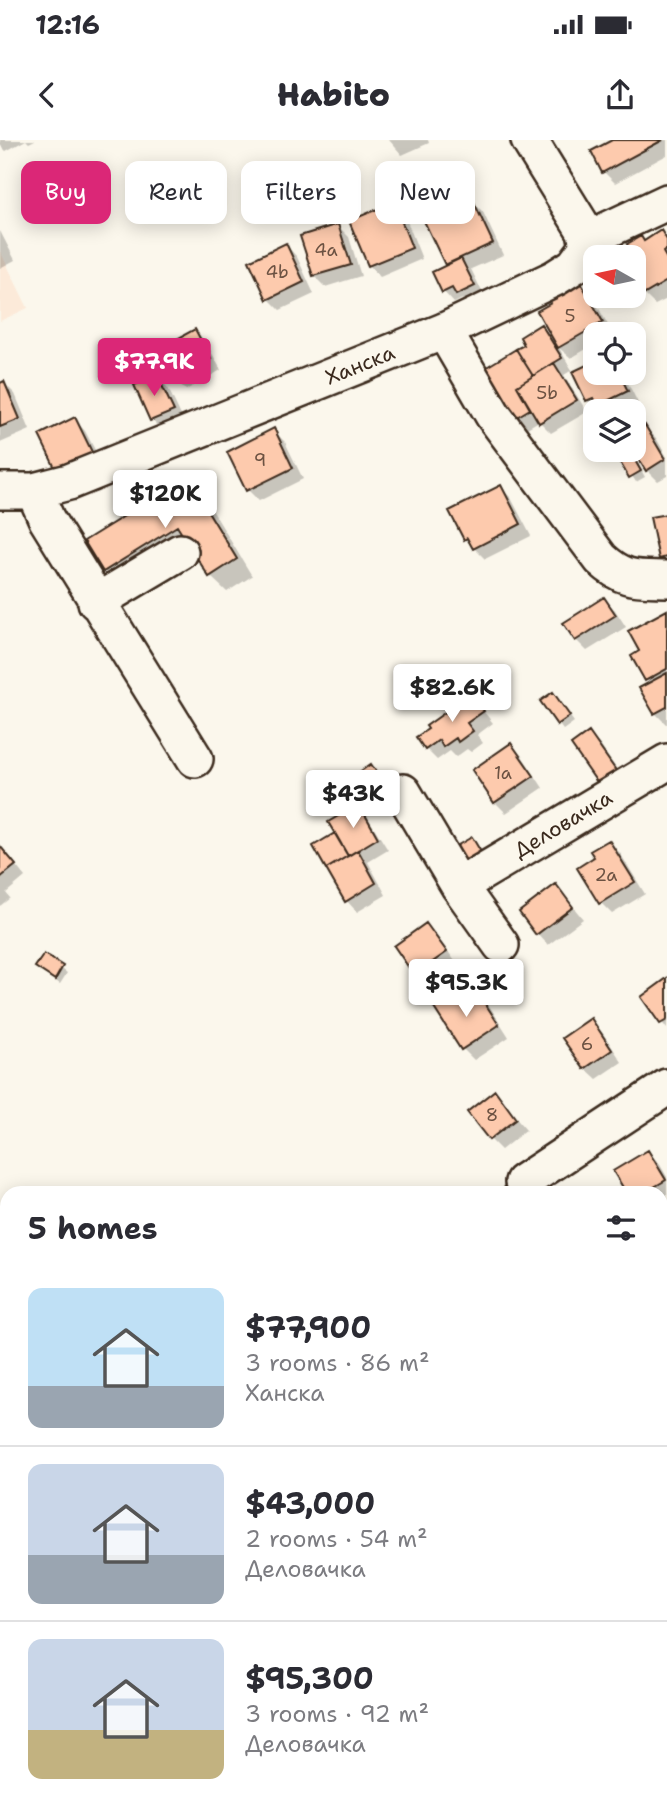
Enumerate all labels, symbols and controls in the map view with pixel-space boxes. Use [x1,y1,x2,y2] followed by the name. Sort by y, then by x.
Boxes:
[35,7,100,42] text: 12:16
[277,73,390,116] text: Habito
[28,76,66,114] icon: back
[601,76,639,114] icon: share
[21,161,111,224] chip: Buy
[125,161,227,224] chip: Rent
[241,161,361,224] chip: Filters
[375,161,475,224] chip: New
[314,238,338,262] house number: 4a
[583,245,646,308] north arrow
[583,245,646,462] map controls
[265,260,289,284] house number: 4b
[564,304,576,328] house number: 5
[583,322,646,385] button: locate
[97,338,211,398] pin: $77.9K
[321,338,399,392] street label: Ханска
[114,346,194,376] text: $77.9K
[536,381,558,405] house number: 5b
[583,399,646,462] button: layers
[254,448,266,472] house number: 9
[116,470,214,530] pin: $120K
[129,478,201,508] text: $120K
[395,664,509,724] pin: $82.6K
[409,672,495,702] text: $82.6K
[494,761,512,785] house number: 1a
[312,770,394,830] pin: $43K
[322,778,384,808] text: $43K
[508,784,618,864] street label: Деловачка
[594,863,618,887] house number: 2a
[409,960,523,1019] pin: $95.3K
[425,967,507,997] text: $95.3K
[581,1032,593,1056] house number: 6
[486,1103,498,1127] house number: 8
[28,1208,158,1249] text: 5 homes
[602,1209,640,1247] icon: filters
[245,1307,371,1348] text: $77,900
[84,1316,168,1400] icon: home
[245,1348,430,1378] text: 3 rooms · 86 m²
[245,1378,325,1408] text: Ханска
[245,1483,375,1524] text: $43,000
[84,1492,168,1576] icon: home
[245,1524,428,1554] text: 2 rooms · 54 m²
[245,1554,366,1584] text: Деловачка
[245,1658,374,1699] text: $95,300
[84,1667,168,1751] icon: home
[245,1699,429,1729] text: 3 rooms · 92 m²
[245,1729,366,1759] text: Деловачка

